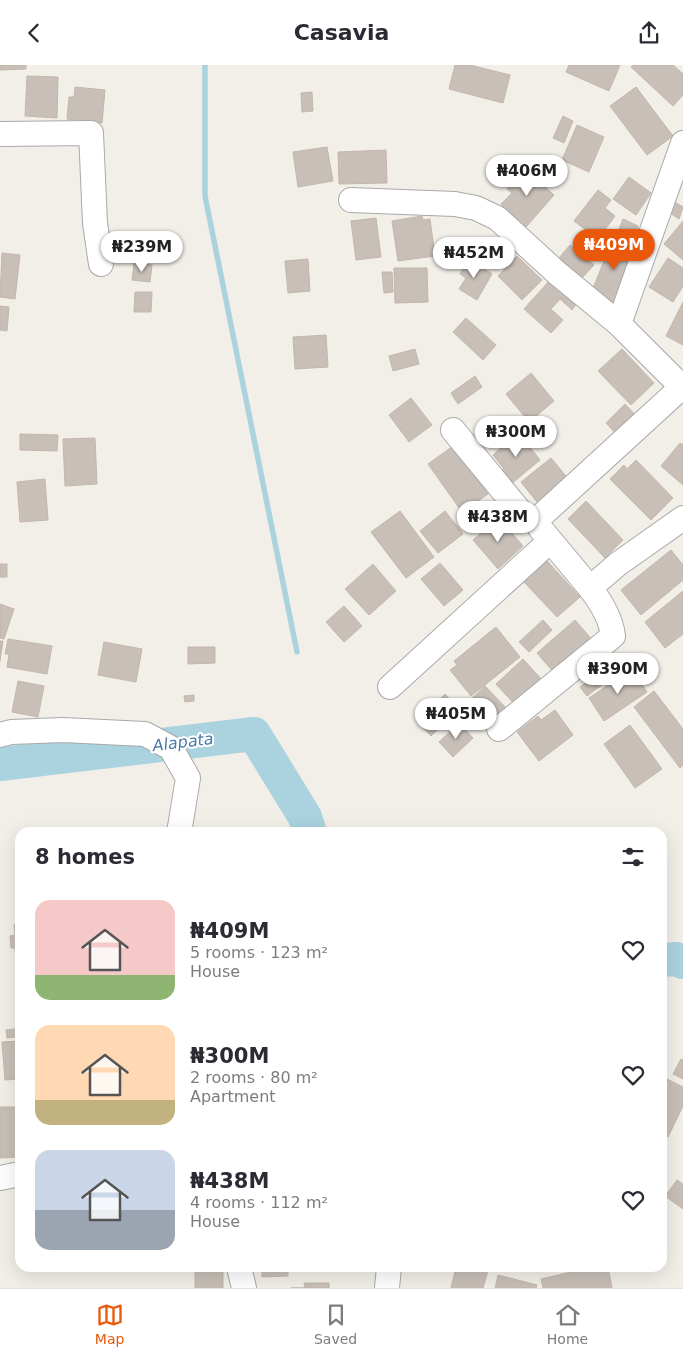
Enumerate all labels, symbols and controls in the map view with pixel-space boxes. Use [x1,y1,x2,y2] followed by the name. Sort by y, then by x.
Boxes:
[20,19,48,47] icon: back
[635,19,663,47] icon: share
[294,20,389,45] text: Casavia
[492,155,562,197] pin: ₦406M
[497,161,557,180] text: ₦406M
[579,229,649,271] pin: ₦409M
[107,231,177,273] pin: ₦239M
[584,235,644,254] text: ₦409M
[112,237,172,256] text: ₦239M
[439,237,509,279] pin: ₦452M
[444,243,504,262] text: ₦452M
[481,415,551,458] pin: ₦300M
[486,422,546,441] text: ₦300M
[463,501,533,543] pin: ₦438M
[468,507,528,526] text: ₦438M
[583,653,653,695] pin: ₦390M
[588,659,648,678] text: ₦390M
[421,697,491,740] pin: ₦405M
[426,704,486,723] text: ₦405M
[150,729,215,755] water label: Alapata
[619,843,647,871] icon: filters
[35,845,135,869] text: 8 homes
[190,919,269,943] text: ₦409M
[75,920,135,980] icon: home
[619,936,647,964] icon: heart
[190,943,328,962] text: 5 rooms · 123 m²
[190,962,240,981] text: House
[190,1044,269,1068] text: ₦300M
[75,1045,135,1105] icon: home
[619,1061,647,1089] icon: heart
[190,1068,318,1087] text: 2 rooms · 80 m²
[190,1087,276,1106] text: Apartment
[190,1169,269,1193] text: ₦438M
[75,1170,135,1230] icon: home
[619,1186,647,1214] icon: heart
[190,1193,328,1212] text: 4 rooms · 112 m²
[190,1212,240,1231] text: House
[95,1301,124,1347] tab: Map
[314,1301,357,1347] tab: Saved
[547,1301,588,1347] tab: Home

